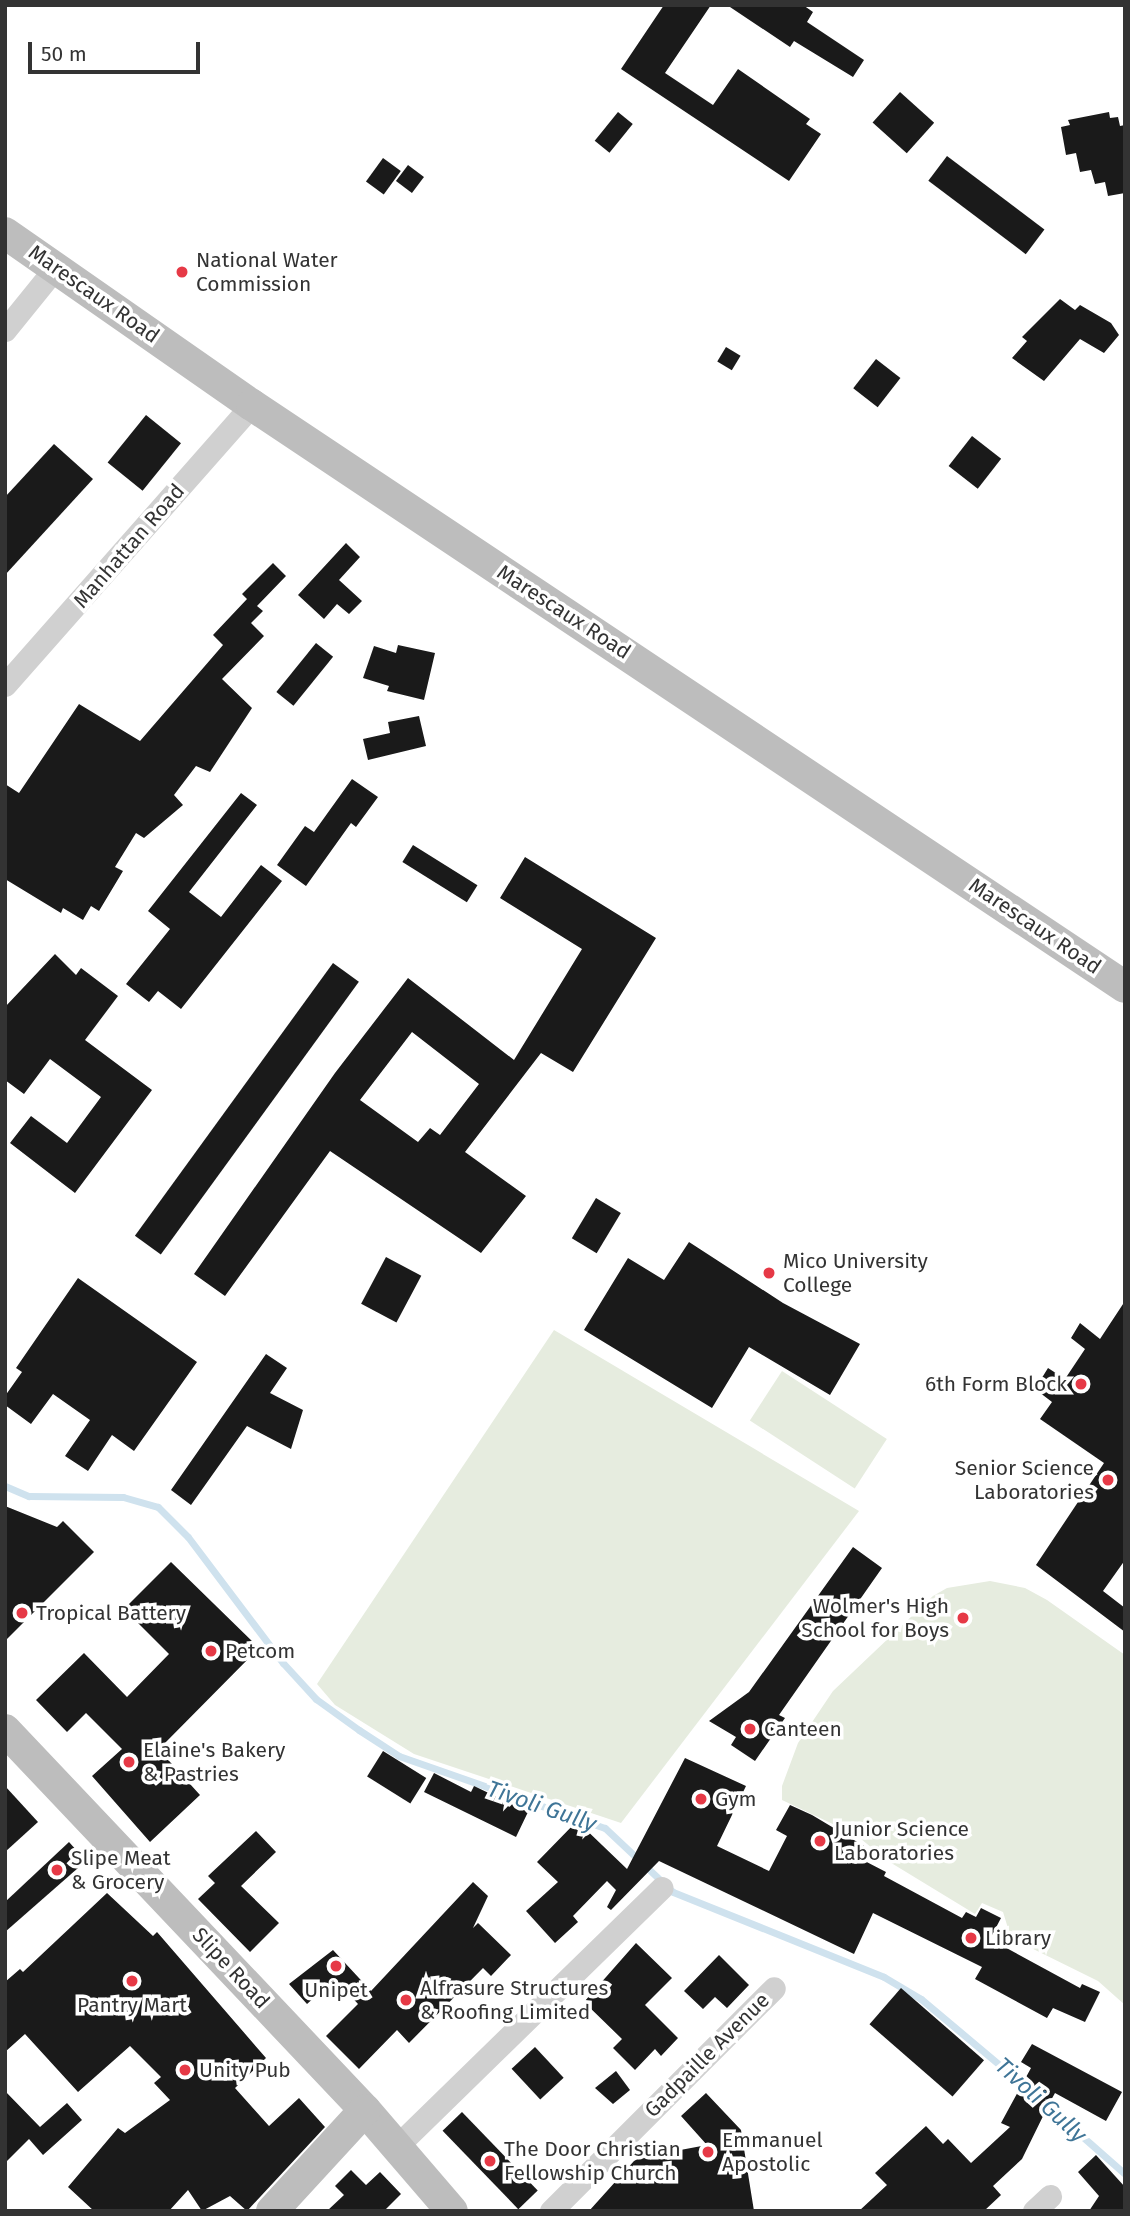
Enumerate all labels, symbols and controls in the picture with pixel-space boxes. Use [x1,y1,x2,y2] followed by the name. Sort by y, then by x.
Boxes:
[32,28,203,72] scale bar
[41,41,87,67] text: 50 m
[24,239,164,349] street label: Marescaux Road
[196,247,338,297] place label: National Water Commission
[174,264,190,280] marker: National Water Commission
[68,479,190,613] street label: Manhattan Road
[493,559,635,665] street label: Marescaux Road
[964,872,1106,980] street label: Marescaux Road
[783,1248,928,1298] place label: Mico University College
[761,1265,777,1281] marker: Mico University College
[925,1371,1067,1397] place label: 6th Form Block
[1073,1376,1089,1392] marker: 6th Form Block
[955,1455,1094,1505] place label: Senior Science Laboratories
[1100,1472,1116,1488] marker: Senior Science Laboratories
[801,1593,949,1643] place label: Wolmer's High School for Boys
[36,1600,186,1626] place label: Tropical Battery
[14,1605,30,1621] marker: Tropical Battery
[955,1610,971,1626] marker: Wolmer's High School for Boys
[225,1638,295,1664] place label: Petcom
[203,1643,219,1659] marker: Petcom
[764,1716,842,1742] place label: Canteen
[742,1721,758,1737] marker: Canteen
[143,1737,285,1787] place label: Elaine's Bakery & Pastries
[121,1754,137,1770] marker: Elaine's Bakery & Pastries
[484,1774,600,1838] water label: Tivoli Gully
[715,1786,757,1812] place label: Gym
[693,1791,709,1807] marker: Gym
[834,1816,969,1866] place label: Junior Science Laboratories
[812,1833,828,1849] marker: Junior Science Laboratories
[71,1845,171,1895] place label: Slipe Meat & Grocery
[49,1862,65,1878] marker: Slipe Meat & Grocery
[187,1922,275,2014] street label: Slipe Road
[985,1925,1051,1951] place label: Library
[963,1930,979,1946] marker: Library
[328,1958,344,1974] marker: Unipet
[124,1973,140,1989] marker: Pantry Mart
[420,1975,608,2025] place label: Alfrasure Structures & Roofing Limited
[304,1977,368,2003] place label: Unipet
[639,1987,775,2123] street label: Gadpaille Avenue
[77,1992,187,2018] place label: Pantry Mart
[398,1992,414,2008] marker: Alfrasure Structures & Roofing Limited
[990,2052,1092,2148] water label: Tivoli Gully
[199,2057,291,2083] place label: Unity Pub
[177,2062,193,2078] marker: Unity Pub
[722,2127,823,2177] place label: Emmanuel Apostolic
[504,2136,681,2186] place label: The Door Christian Fellowship Church
[700,2144,716,2160] marker: Emmanuel Apostolic
[482,2153,498,2169] marker: The Door Christian Fellowship Church

